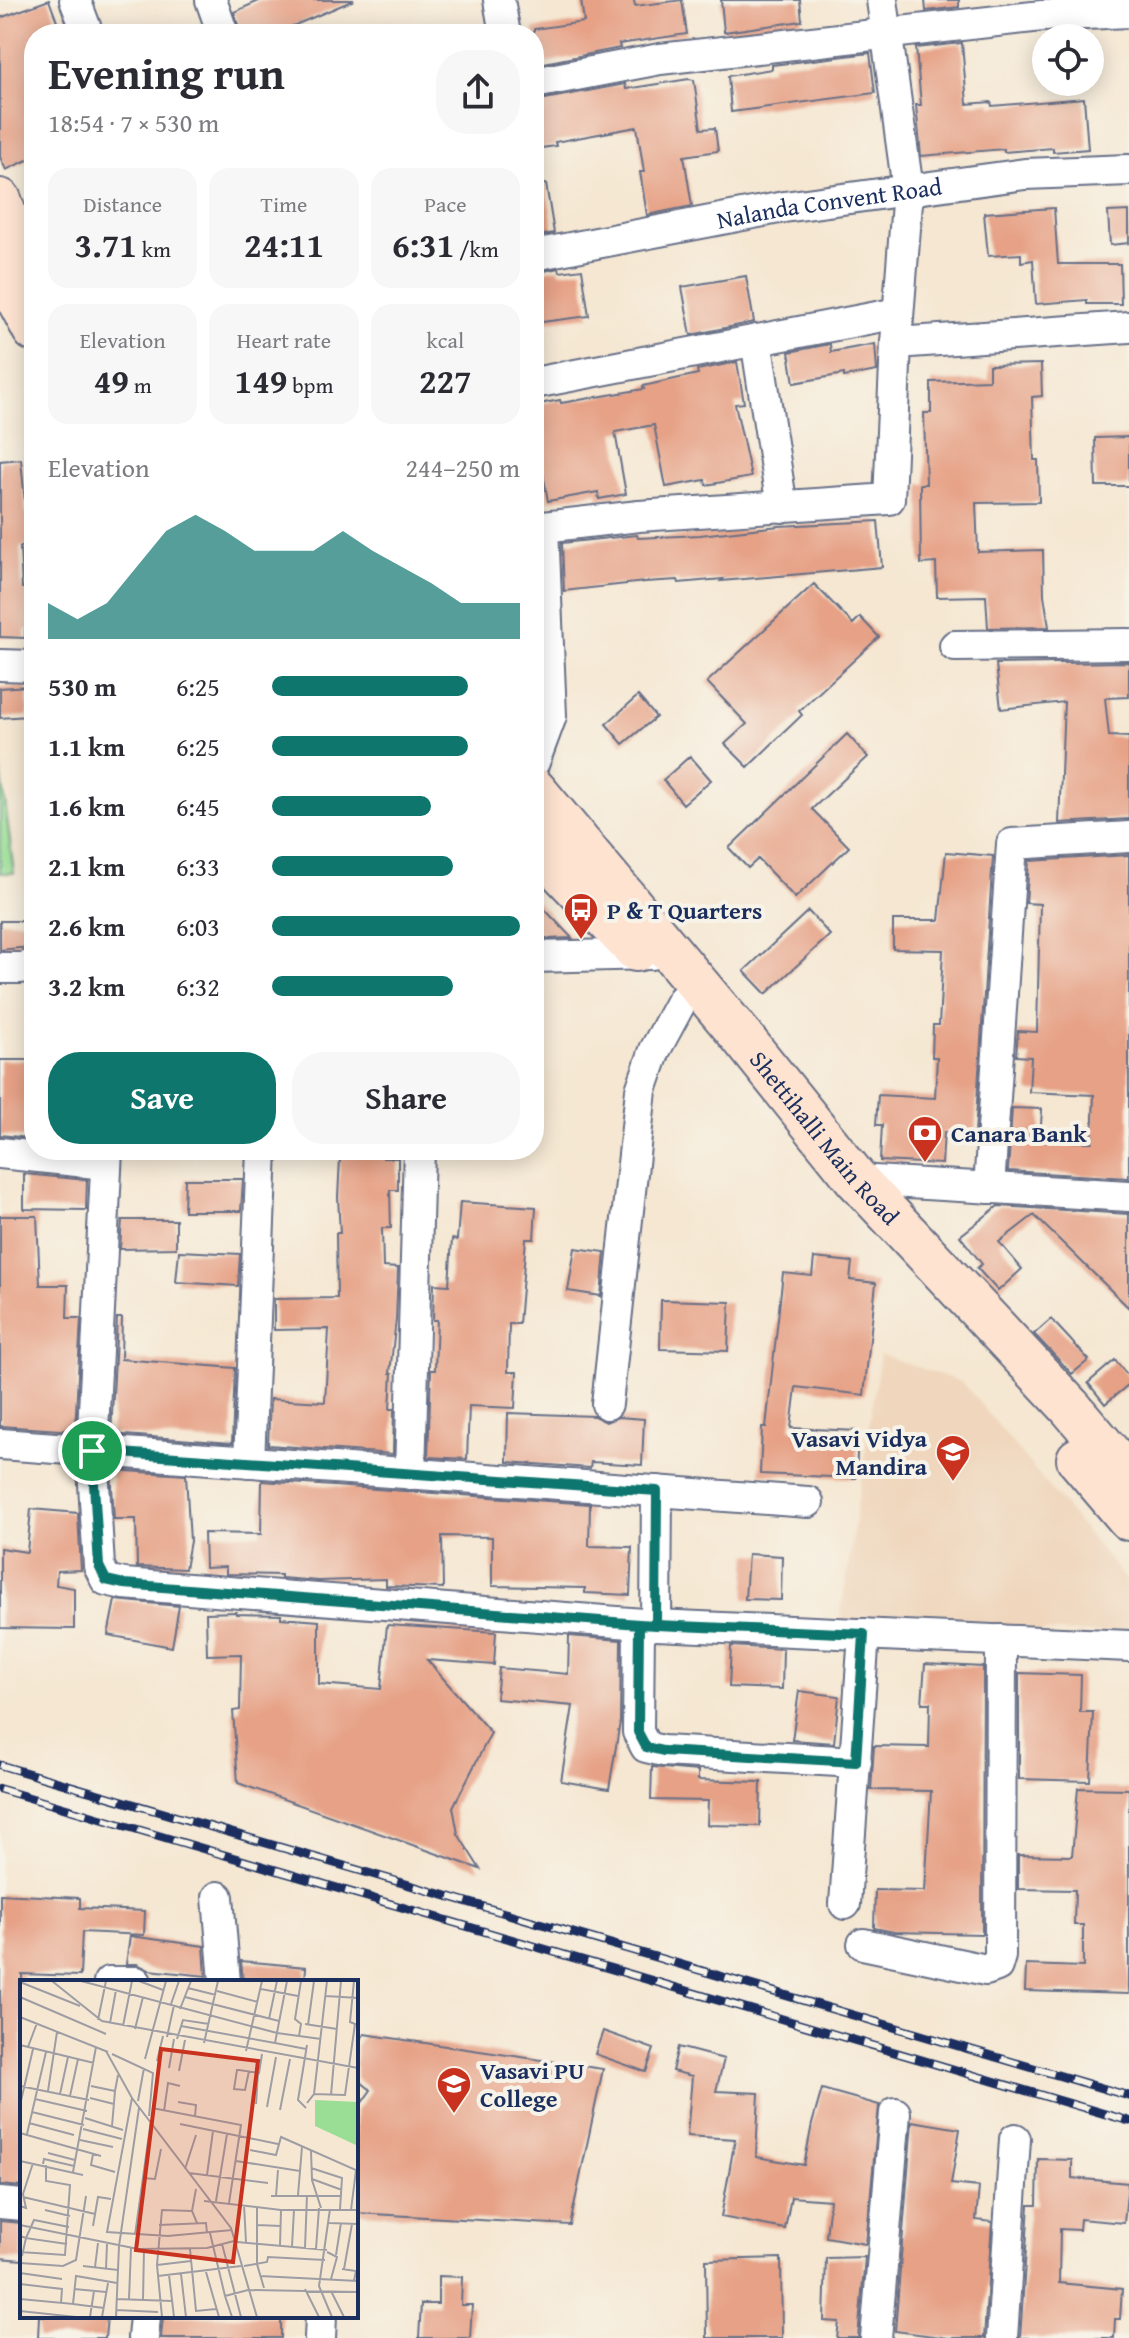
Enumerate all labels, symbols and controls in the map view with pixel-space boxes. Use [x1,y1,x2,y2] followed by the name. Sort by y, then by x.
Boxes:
[1032,24,1104,96] map controls
[1032,24,1104,96] button: locate
[48,41,285,105] text: Evening run
[436,50,520,134] button: share
[48,103,219,142] text: 18:54 · 7 × 530 m
[714,168,944,237] street label: Nalanda Convent Road
[83,188,162,220] text: Distance
[261,188,307,220] text: Time
[424,188,466,220] text: Pace
[74,220,137,269] text: 3.71
[244,220,324,269] text: 24:11
[392,220,454,269] text: 6:31
[137,233,171,265] text: km
[454,233,499,265] text: /km
[80,324,166,356] text: Elevation
[237,324,331,356] text: Heart rate
[427,324,464,356] text: kcal
[94,356,129,405] text: 49
[235,356,287,405] text: 149
[419,356,472,405] text: 227
[129,369,152,401] text: m
[287,369,333,401] text: bpm
[48,448,150,487] text: Elevation
[406,448,520,487] text: 244–250 m
[48,667,116,706] text: 530 m
[176,667,220,706] text: 6:25
[48,727,125,766] text: 1.1 km
[176,727,220,766] text: 6:25
[48,787,125,826] text: 1.6 km
[176,787,220,826] text: 6:45
[48,847,125,886] text: 2.1 km
[176,847,220,886] text: 6:33
[562,891,600,941] bus stop icon: P & T Quarters
[607,893,762,928] place label: P & T Quarters
[48,907,125,946] text: 2.6 km
[176,907,220,946] text: 6:03
[48,967,125,1006] text: 3.2 km
[176,967,220,1006] text: 6:32
[742,1043,908,1233] street label: Shettihalli Main Road
[48,1052,276,1144] button: Save
[292,1052,520,1144] button: Share
[906,1114,944,1164] bank icon: Canara Bank
[951,1116,1087,1151] place label: Canara Bank
[58,1417,126,1485] pin
[791,1421,928,1484] place label: Vasavi Vidya Mandira
[70,1429,114,1473] icon: arrive
[934,1433,972,1483] school or university icon: Vasavi Vidya Mandira
[20,1980,358,2318] inset map
[480,2053,584,2116] place label: Vasavi PU College
[435,2065,473,2115] school or university icon: Vasavi PU College

